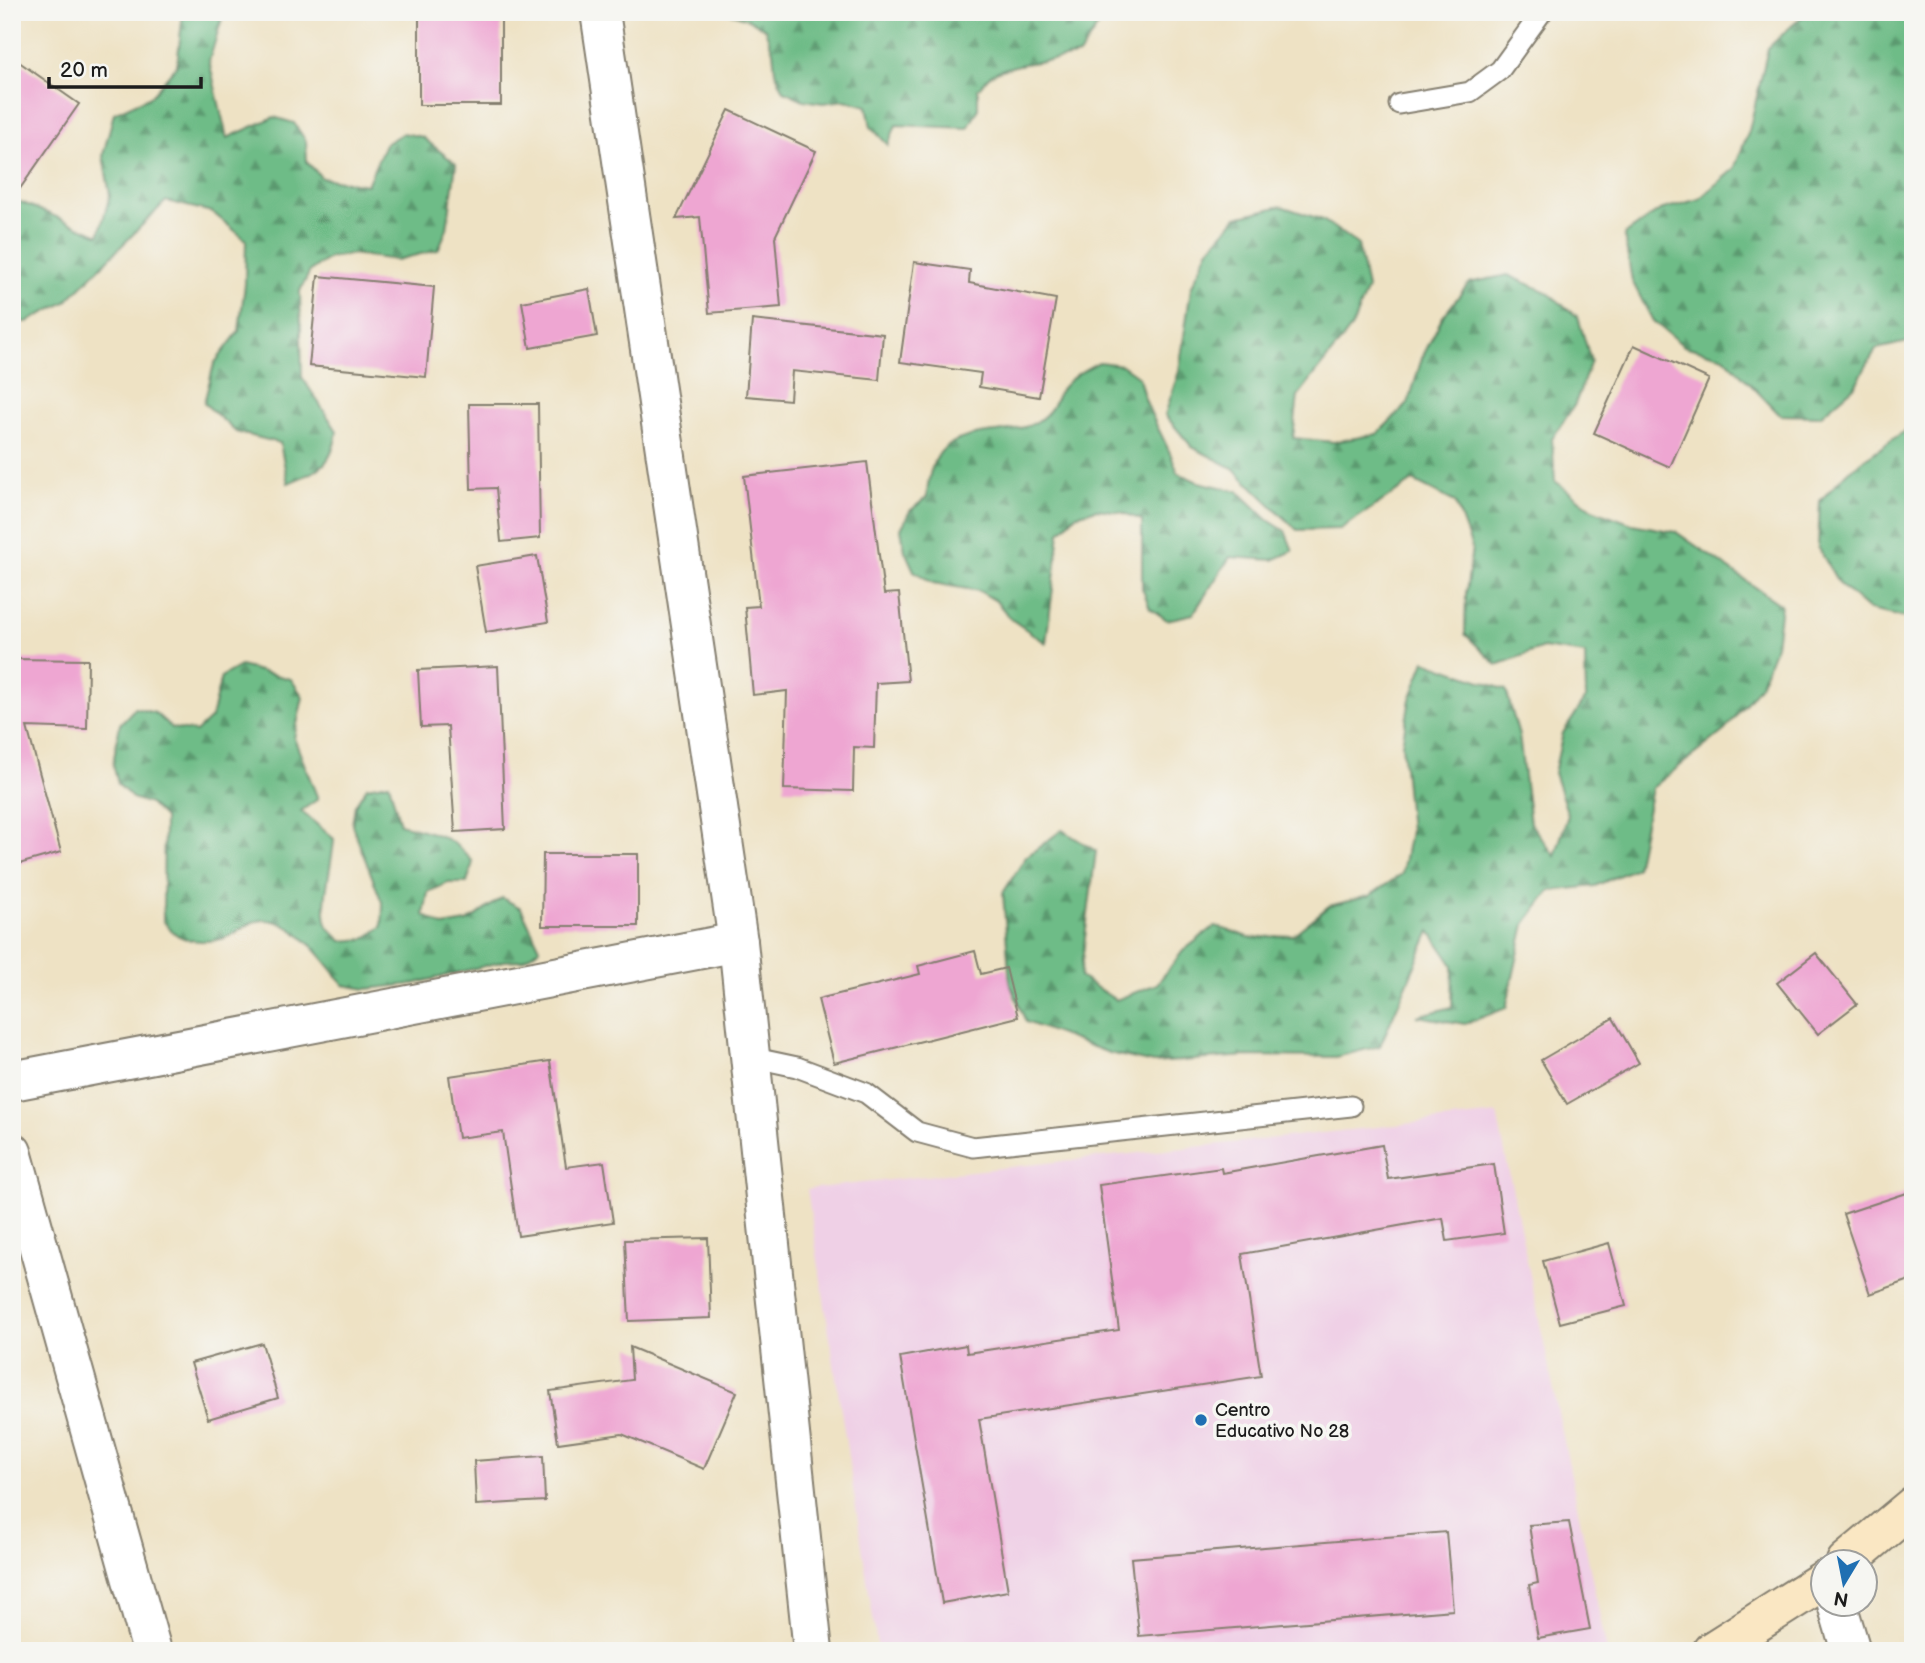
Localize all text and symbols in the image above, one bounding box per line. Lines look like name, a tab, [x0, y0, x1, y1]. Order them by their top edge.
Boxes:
scale bar	[49, 46, 201, 90]
text: 20 m	[60, 58, 108, 83]
place label: Centro Educativo No 28	[1215, 1400, 1349, 1442]
marker: Centro Educativo No 28	[1193, 1412, 1209, 1428]
north arrow	[1810, 1548, 1880, 1618]
text: N	[1832, 1586, 1850, 1611]

